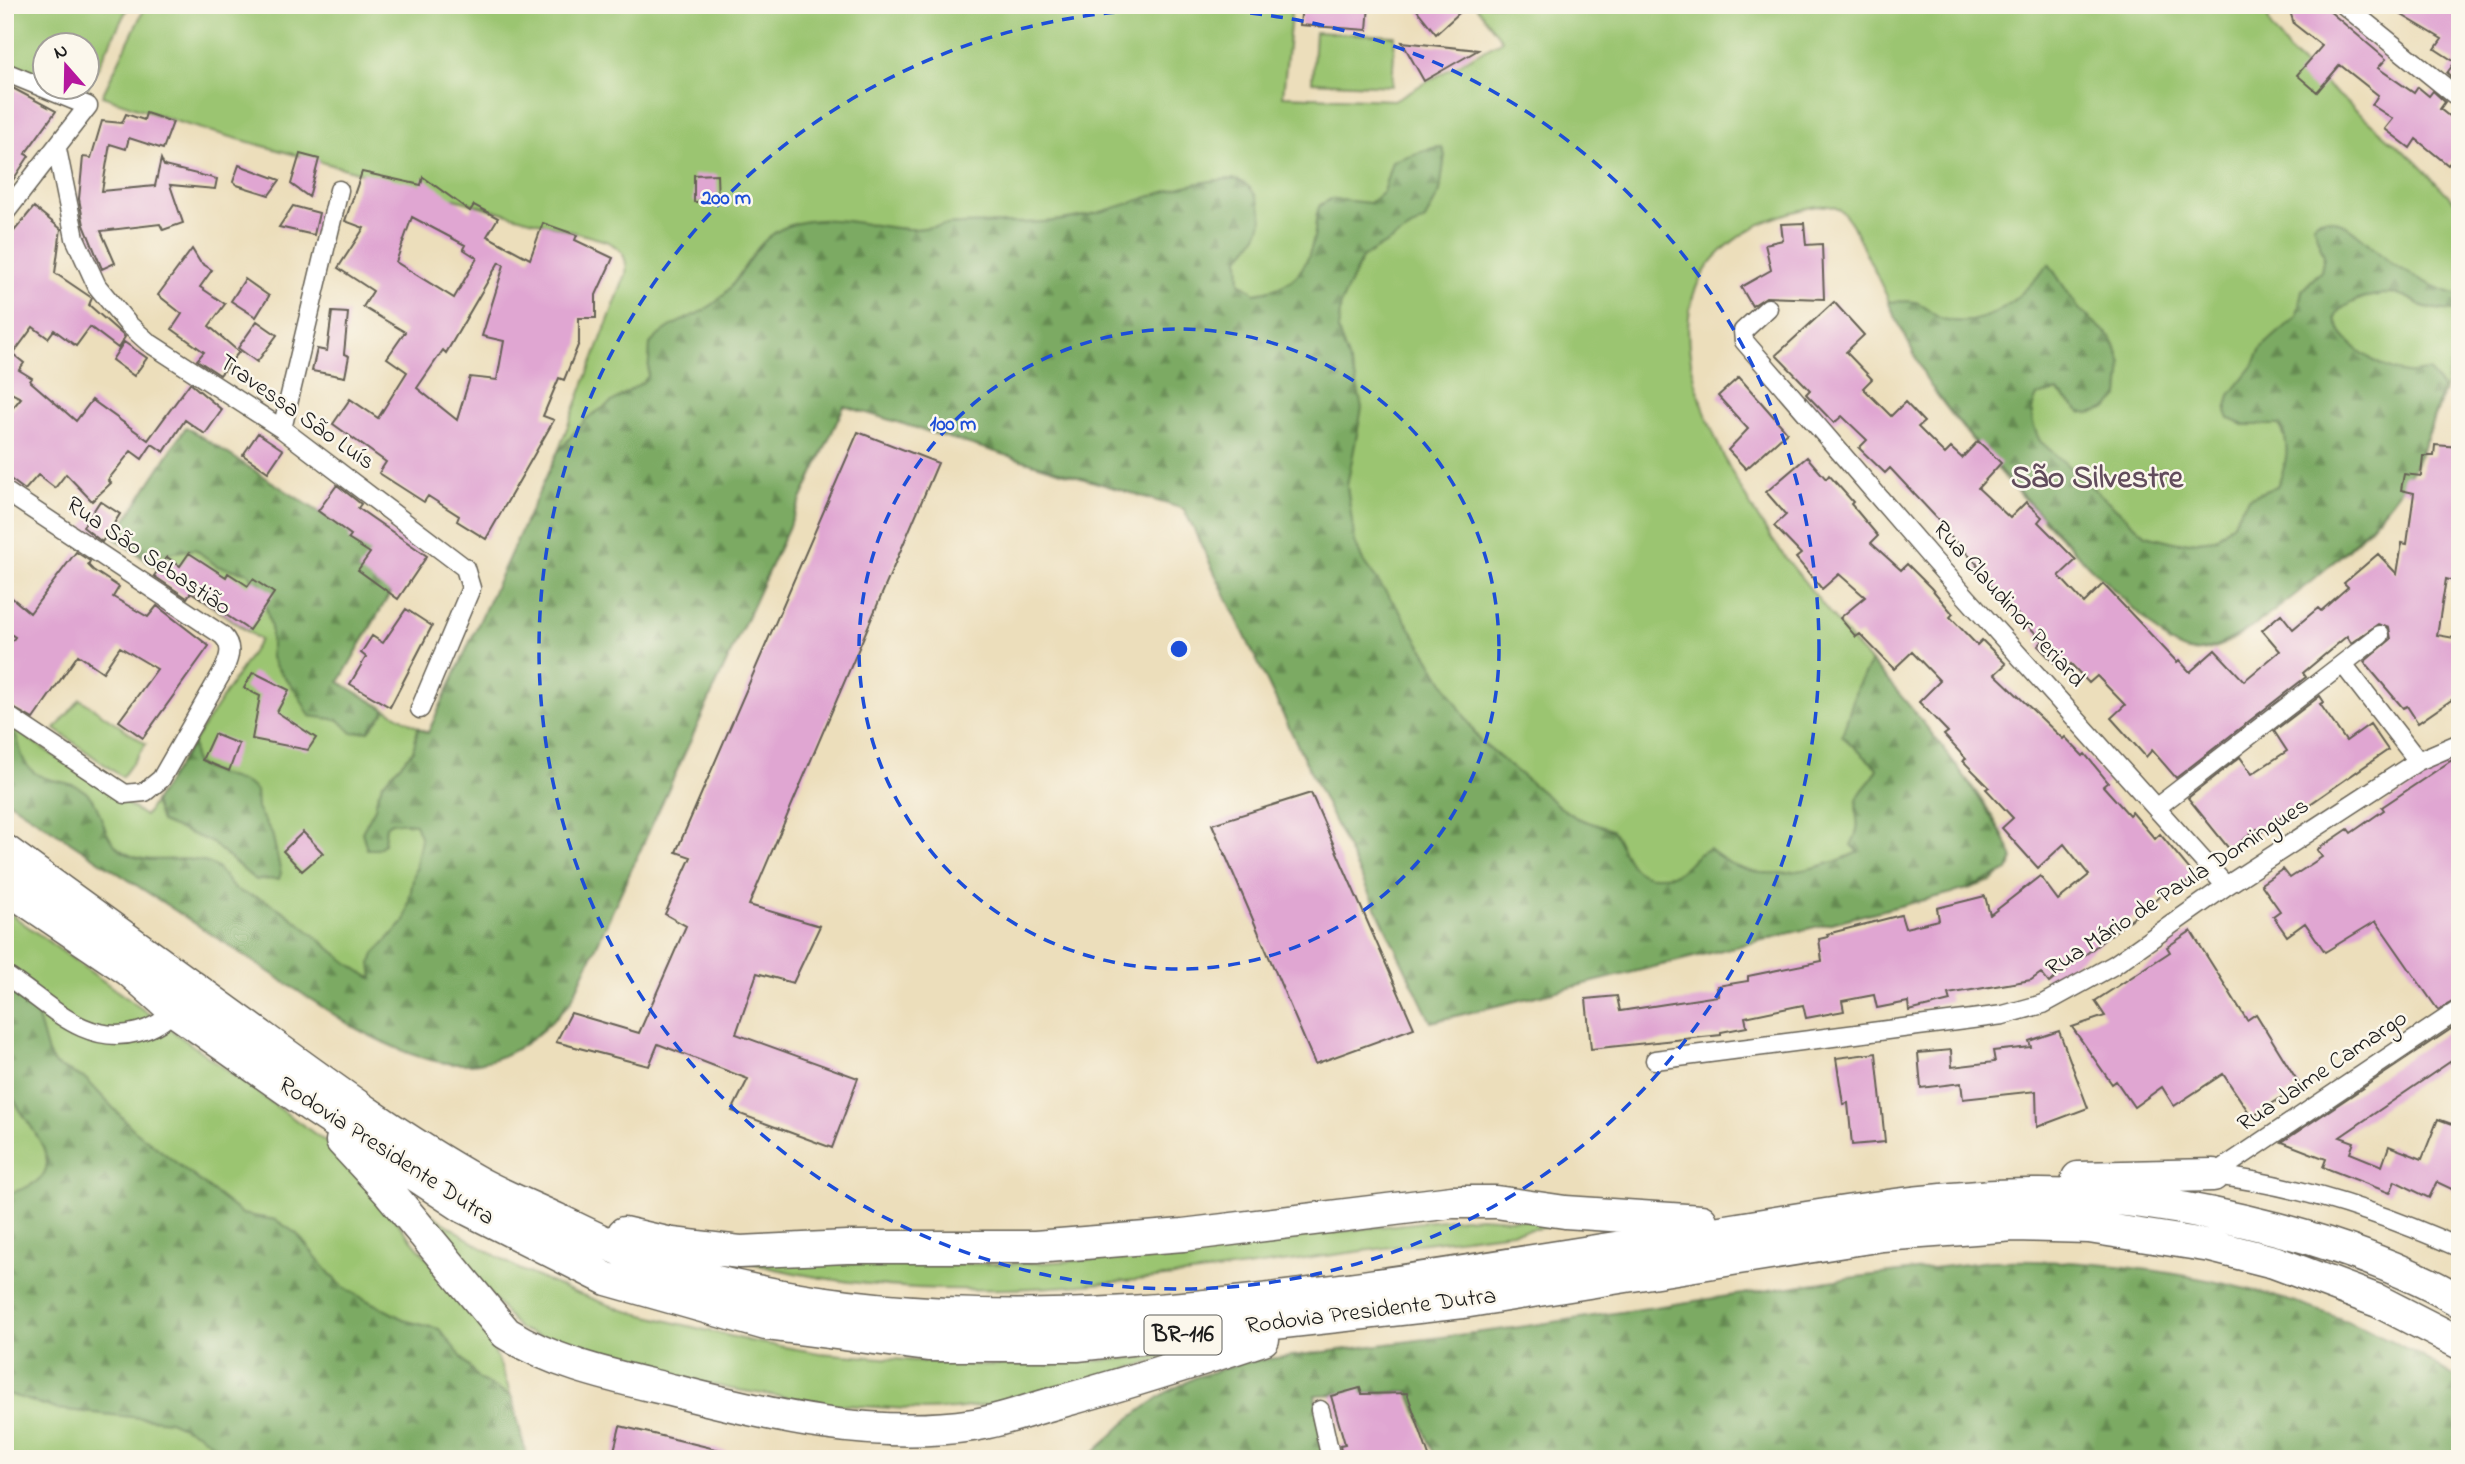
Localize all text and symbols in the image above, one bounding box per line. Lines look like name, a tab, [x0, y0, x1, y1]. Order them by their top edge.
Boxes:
north arrow	[32, 32, 102, 102]
text: N	[50, 37, 72, 67]
text: 200 m	[700, 184, 751, 214]
street label: Travessa São Luís	[211, 346, 381, 480]
text: 100 m	[930, 410, 976, 440]
district label: São Silvestre	[2011, 456, 2185, 503]
street label: Rua São Sebastião	[58, 489, 238, 625]
street label: Rua Claudinor Periard	[1923, 514, 2093, 697]
centre of rings	[1167, 637, 1191, 661]
street label: Rua Mário de Paula Domingues	[2040, 790, 2316, 986]
street label: Rua Jaime Camargo	[2231, 1002, 2415, 1142]
street label: Rodovia Presidente Dutra	[271, 1069, 501, 1235]
street label: Rodovia Presidente Dutra	[1244, 1279, 1498, 1345]
road number: BR-116	[1144, 1316, 1222, 1354]

